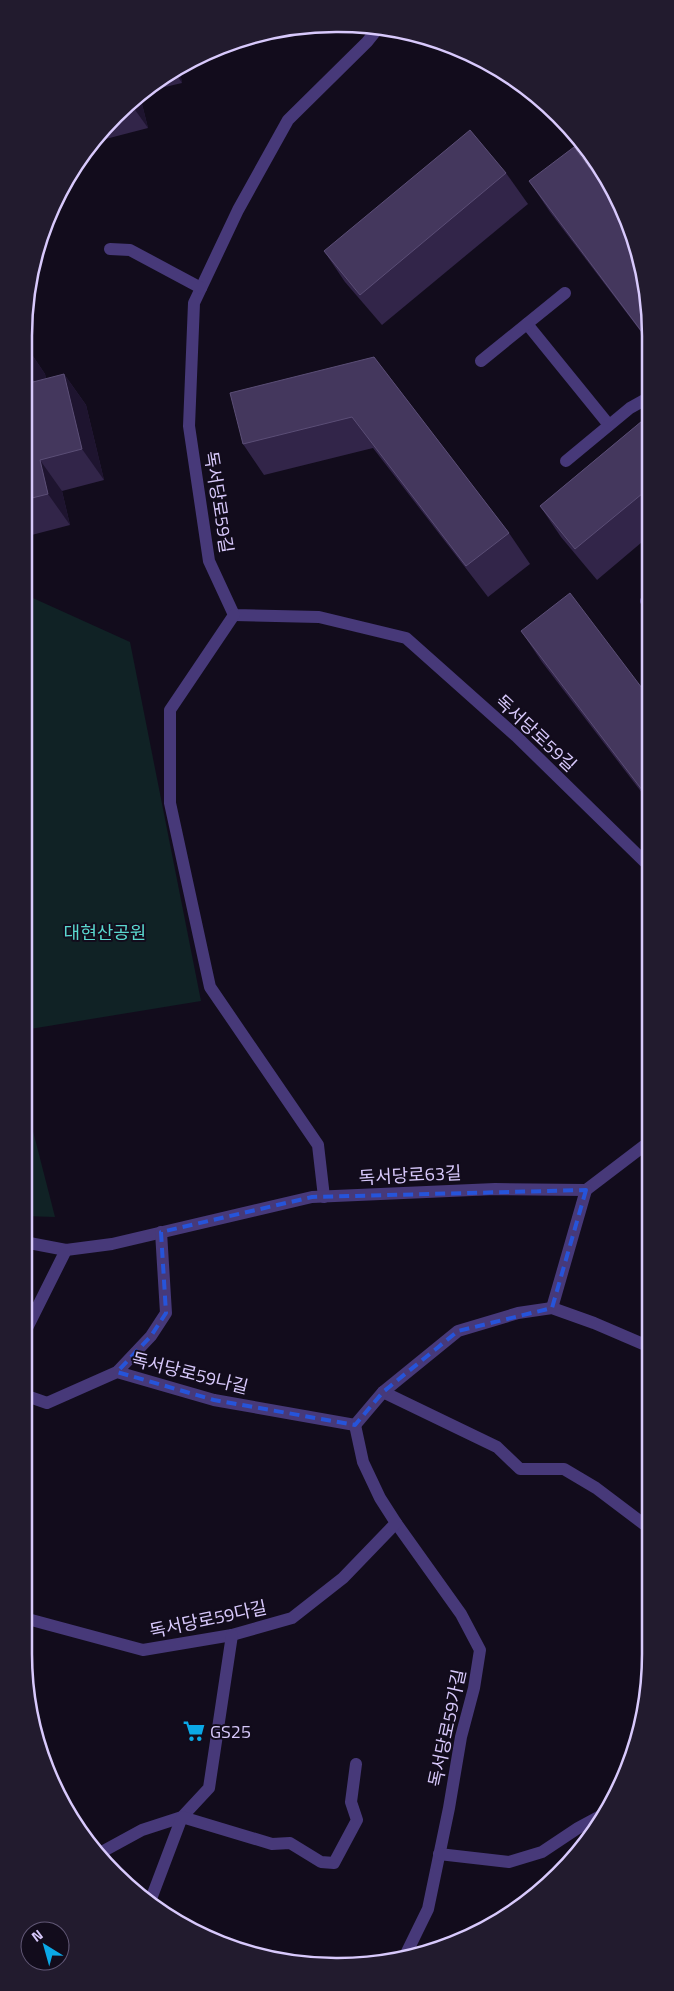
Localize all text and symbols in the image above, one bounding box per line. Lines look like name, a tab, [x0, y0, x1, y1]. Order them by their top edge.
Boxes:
street label: 독서당로59길	[198, 449, 240, 555]
street label: 독서당로59길	[489, 688, 583, 778]
park label: 대현산공원	[64, 919, 146, 946]
street label: 독서당로63길	[358, 1159, 462, 1191]
street label: 독서당로59나길	[129, 1345, 251, 1401]
street label: 독서당로59다길	[147, 1593, 269, 1645]
street label: 독서당로59가길	[421, 1667, 473, 1789]
supermarket icon: GS25	[181, 1718, 207, 1744]
place label: GS25	[210, 1718, 251, 1745]
north arrow	[20, 1921, 70, 1971]
text: N	[27, 1924, 47, 1947]

